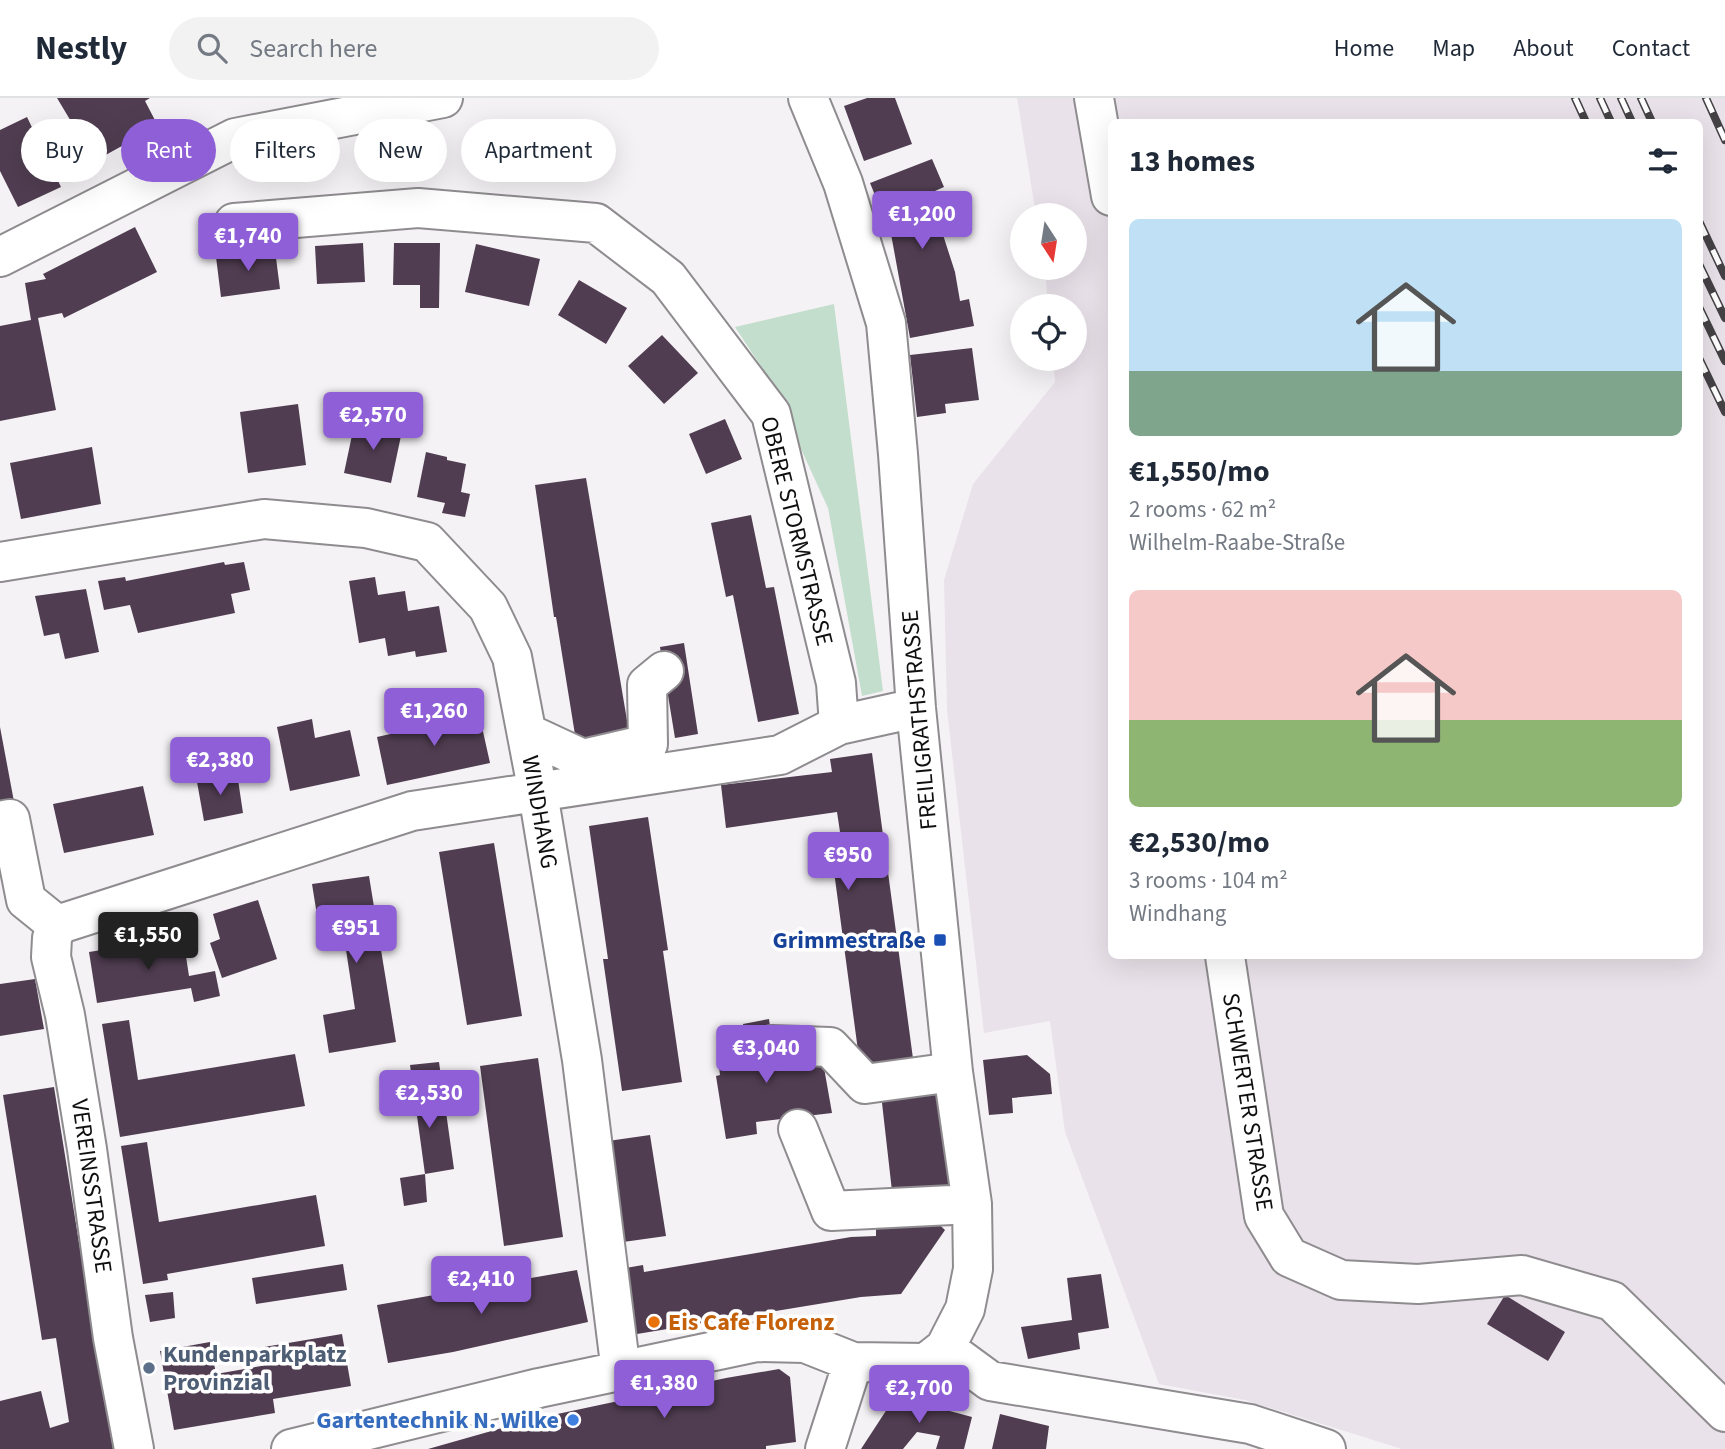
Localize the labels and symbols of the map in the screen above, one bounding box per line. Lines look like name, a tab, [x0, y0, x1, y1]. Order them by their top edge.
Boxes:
pin: €1,200	[865, 192, 979, 251]
north arrow	[1010, 203, 1087, 280]
pin: €1,740	[191, 214, 305, 273]
pin: €2,570	[316, 392, 430, 452]
street label: OBERE STORMSTRASSE	[751, 413, 842, 649]
street label: FREILIGRATHSTRASSE	[892, 608, 947, 831]
pin: €1,260	[377, 688, 491, 748]
pin: €2,380	[163, 738, 277, 797]
street label: WINDHANG	[512, 753, 567, 871]
pin: €950	[807, 832, 889, 892]
pin: €951	[315, 906, 397, 965]
pin: €1,550	[91, 912, 205, 972]
place label: Grimmestraße	[772, 923, 926, 958]
marker: Grimmestraße	[932, 932, 948, 948]
street label: SCHWERTER STRASSE	[1213, 990, 1282, 1214]
pin: €3,040	[709, 1026, 823, 1085]
pin: €2,530	[372, 1070, 486, 1130]
street label: VEREINSSTRASSE	[62, 1097, 121, 1275]
pin: €2,410	[424, 1256, 538, 1316]
place label: Eis Cafe Florenz	[668, 1305, 834, 1340]
marker: Eis Cafe Florenz	[646, 1314, 662, 1330]
place label: Kundenparkplatz Provinzial	[163, 1337, 347, 1400]
marker: Kundenparkplatz Provinzial	[141, 1360, 157, 1376]
pin: €1,380	[607, 1360, 721, 1420]
pin: €2,700	[862, 1366, 976, 1425]
place label: Gartentechnik N. Wilke	[316, 1403, 559, 1438]
marker: Gartentechnik N. Wilke	[565, 1412, 581, 1428]

